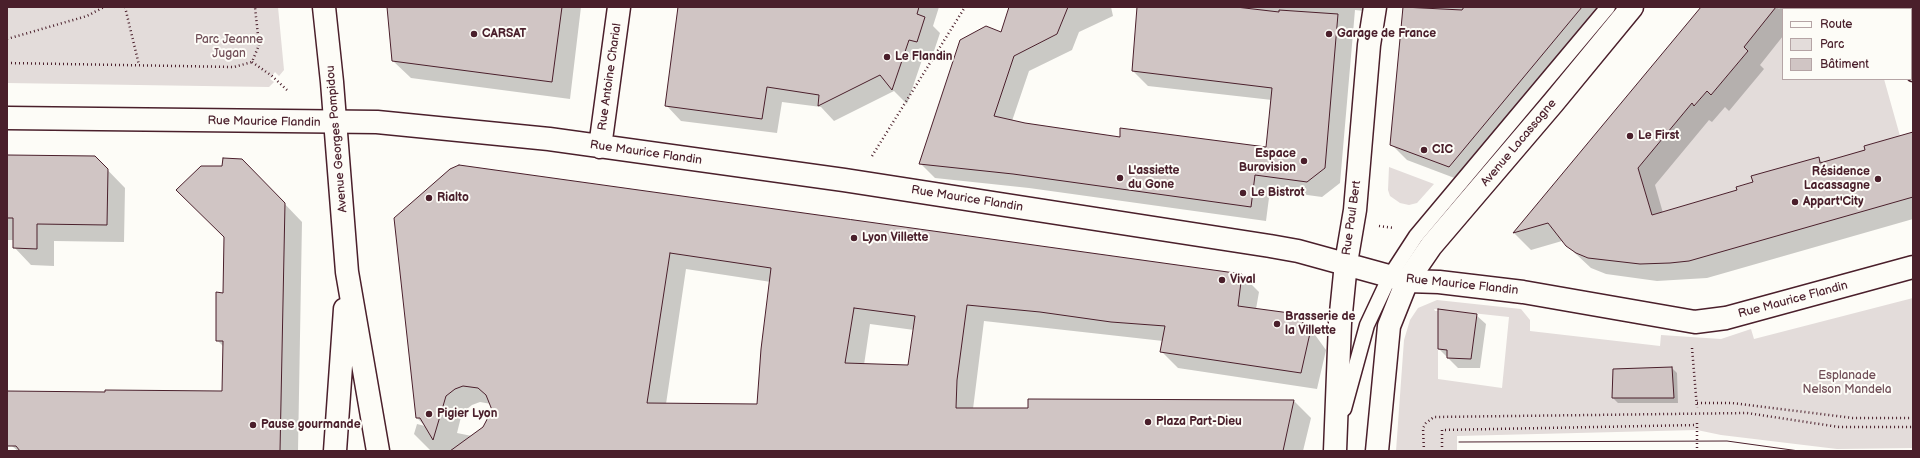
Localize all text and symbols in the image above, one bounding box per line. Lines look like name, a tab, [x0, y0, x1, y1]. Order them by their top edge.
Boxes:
legend	[1782, 8, 1912, 80]
text: Route	[1820, 17, 1852, 32]
street label: Rue Antoine Charial	[595, 22, 625, 132]
place label: CARSAT	[482, 27, 526, 41]
place label: Garage de France	[1337, 27, 1436, 41]
marker: CARSAT	[469, 29, 479, 39]
marker: Garage de France	[1324, 29, 1334, 39]
park label: Parc Jeanne Jugan	[195, 33, 263, 61]
text: Parc	[1820, 37, 1844, 52]
place label: Le Flandin	[895, 50, 952, 64]
marker: Le Flandin	[882, 52, 892, 62]
text: Bâtiment	[1820, 57, 1869, 72]
street label: Avenue Georges Pompidou	[323, 65, 351, 213]
street label: Avenue Lacassagne	[1478, 96, 1560, 190]
street label: Rue Maurice Flandin	[207, 114, 321, 130]
place label: Le First	[1638, 129, 1679, 143]
marker: Le First	[1625, 131, 1635, 141]
street label: Rue Maurice Flandin	[589, 138, 703, 168]
place label: CIC	[1432, 143, 1453, 157]
marker: CIC	[1419, 145, 1429, 155]
place label: Espace Burovision	[1239, 147, 1296, 175]
marker: Espace Burovision	[1299, 156, 1309, 166]
place label: L'assiette du Gone	[1128, 164, 1179, 192]
place label: Résidence Lacassagne	[1804, 165, 1870, 193]
marker: L'assiette du Gone	[1115, 173, 1125, 183]
marker: Résidence Lacassagne	[1873, 174, 1883, 184]
street label: Rue Paul Bert	[1340, 180, 1364, 256]
street label: Rue Maurice Flandin	[910, 183, 1024, 215]
place label: Le Bistrot	[1251, 186, 1305, 200]
marker: Le Bistrot	[1238, 188, 1248, 198]
place label: Rialto	[437, 191, 469, 205]
marker: Rialto	[424, 193, 434, 203]
place label: Appart'City	[1803, 195, 1863, 209]
marker: Appart'City	[1790, 197, 1800, 207]
place label: Lyon Villette	[862, 231, 928, 245]
marker: Lyon Villette	[849, 233, 859, 243]
street label: Rue Maurice Flandin	[1405, 272, 1519, 298]
place label: Vival	[1230, 273, 1256, 287]
marker: Vival	[1217, 275, 1227, 285]
street label: Rue Maurice Flandin	[1737, 278, 1849, 322]
place label: Brasserie de la Villette	[1285, 310, 1355, 338]
marker: Brasserie de la Villette	[1272, 319, 1282, 329]
park label: Esplanade Nelson Mandela	[1803, 369, 1891, 397]
place label: Pigier Lyon	[437, 407, 497, 421]
marker: Pigier Lyon	[424, 409, 434, 419]
place label: Plaza Part-Dieu	[1156, 415, 1242, 429]
marker: Plaza Part-Dieu	[1143, 417, 1153, 427]
place label: Pause gourmande	[261, 418, 361, 432]
marker: Pause gourmande	[248, 420, 258, 430]

